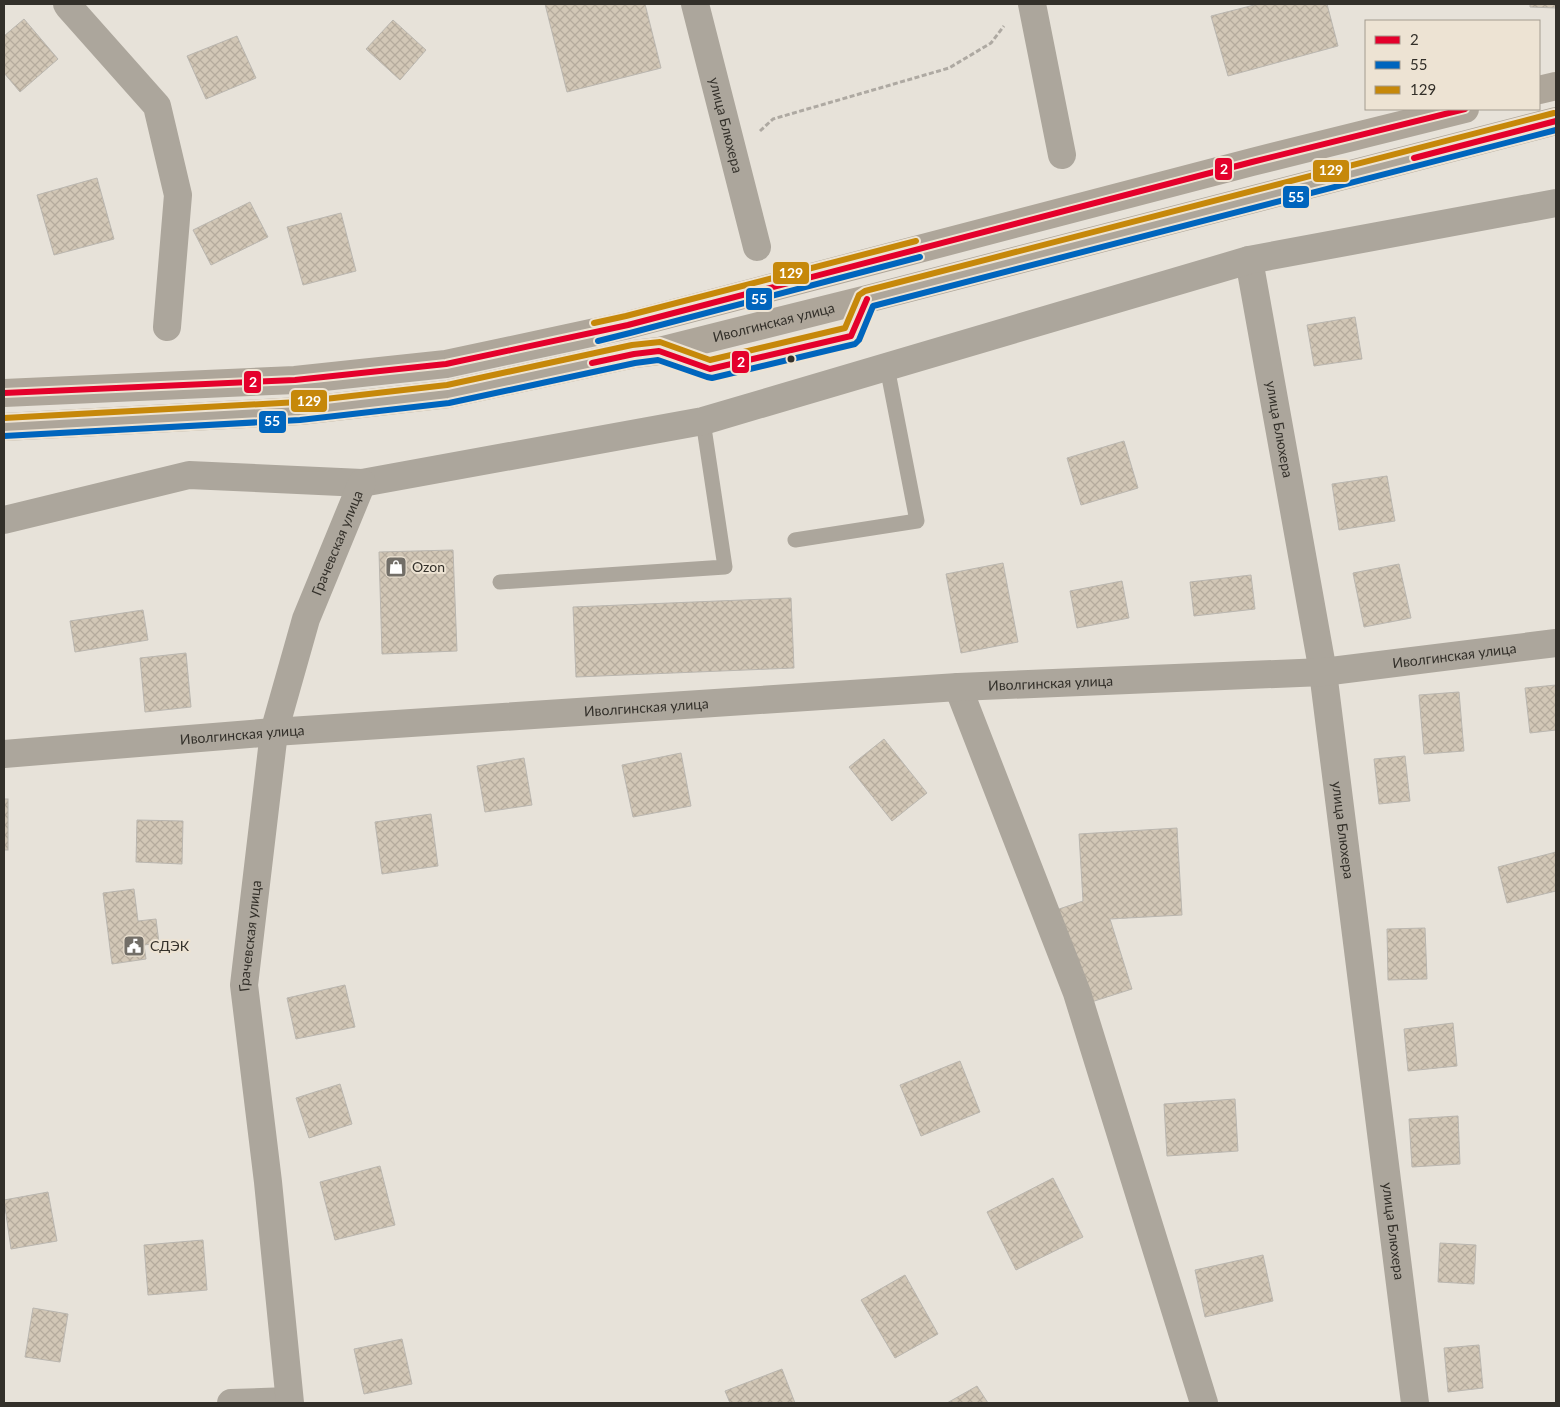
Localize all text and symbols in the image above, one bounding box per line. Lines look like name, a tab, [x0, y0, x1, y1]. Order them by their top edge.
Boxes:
legend	[1365, 20, 1540, 110]
text: 2	[1410, 30, 1419, 48]
text: 55	[1410, 55, 1427, 73]
street label: улица Блюхера	[706, 75, 747, 175]
text: 129	[1410, 80, 1436, 98]
line badge: 2	[1214, 157, 1233, 181]
line badge: 129	[1312, 159, 1350, 183]
text: 2	[1220, 160, 1228, 177]
text: 129	[1319, 161, 1343, 178]
line badge: 55	[1282, 185, 1310, 209]
text: 55	[1288, 188, 1304, 205]
line badge: 129	[772, 261, 810, 285]
text: 129	[779, 264, 803, 281]
line badge: 55	[745, 287, 773, 311]
text: 55	[751, 290, 767, 307]
street label: Иволгинская улица	[711, 298, 836, 345]
line badge: 2	[731, 350, 750, 374]
text: 2	[737, 353, 745, 370]
unlabelled marker	[786, 354, 796, 364]
line badge: 2	[243, 370, 262, 394]
text: 2	[249, 373, 257, 390]
street label: улица Блюхера	[1263, 379, 1297, 479]
line badge: 129	[290, 389, 328, 413]
text: 129	[297, 392, 321, 409]
line badge: 55	[258, 410, 287, 434]
text: 55	[264, 412, 280, 429]
street label: Грачевская улица	[308, 488, 366, 598]
shop icon: Ozon	[384, 555, 408, 579]
place label: Ozon	[412, 558, 445, 575]
street label: Иволгинская улица	[1391, 639, 1517, 671]
street label: Иволгинская улица	[988, 672, 1113, 694]
street label: Иволгинская улица	[583, 694, 709, 720]
street label: Иволгинская улица	[179, 721, 305, 748]
street label: улица Блюхера	[1329, 780, 1358, 880]
street label: Грачевская улица	[235, 879, 264, 993]
public building icon: СДЭК	[122, 934, 146, 958]
place label: СДЭК	[150, 937, 190, 954]
street label: улица Блюхера	[1379, 1181, 1408, 1281]

